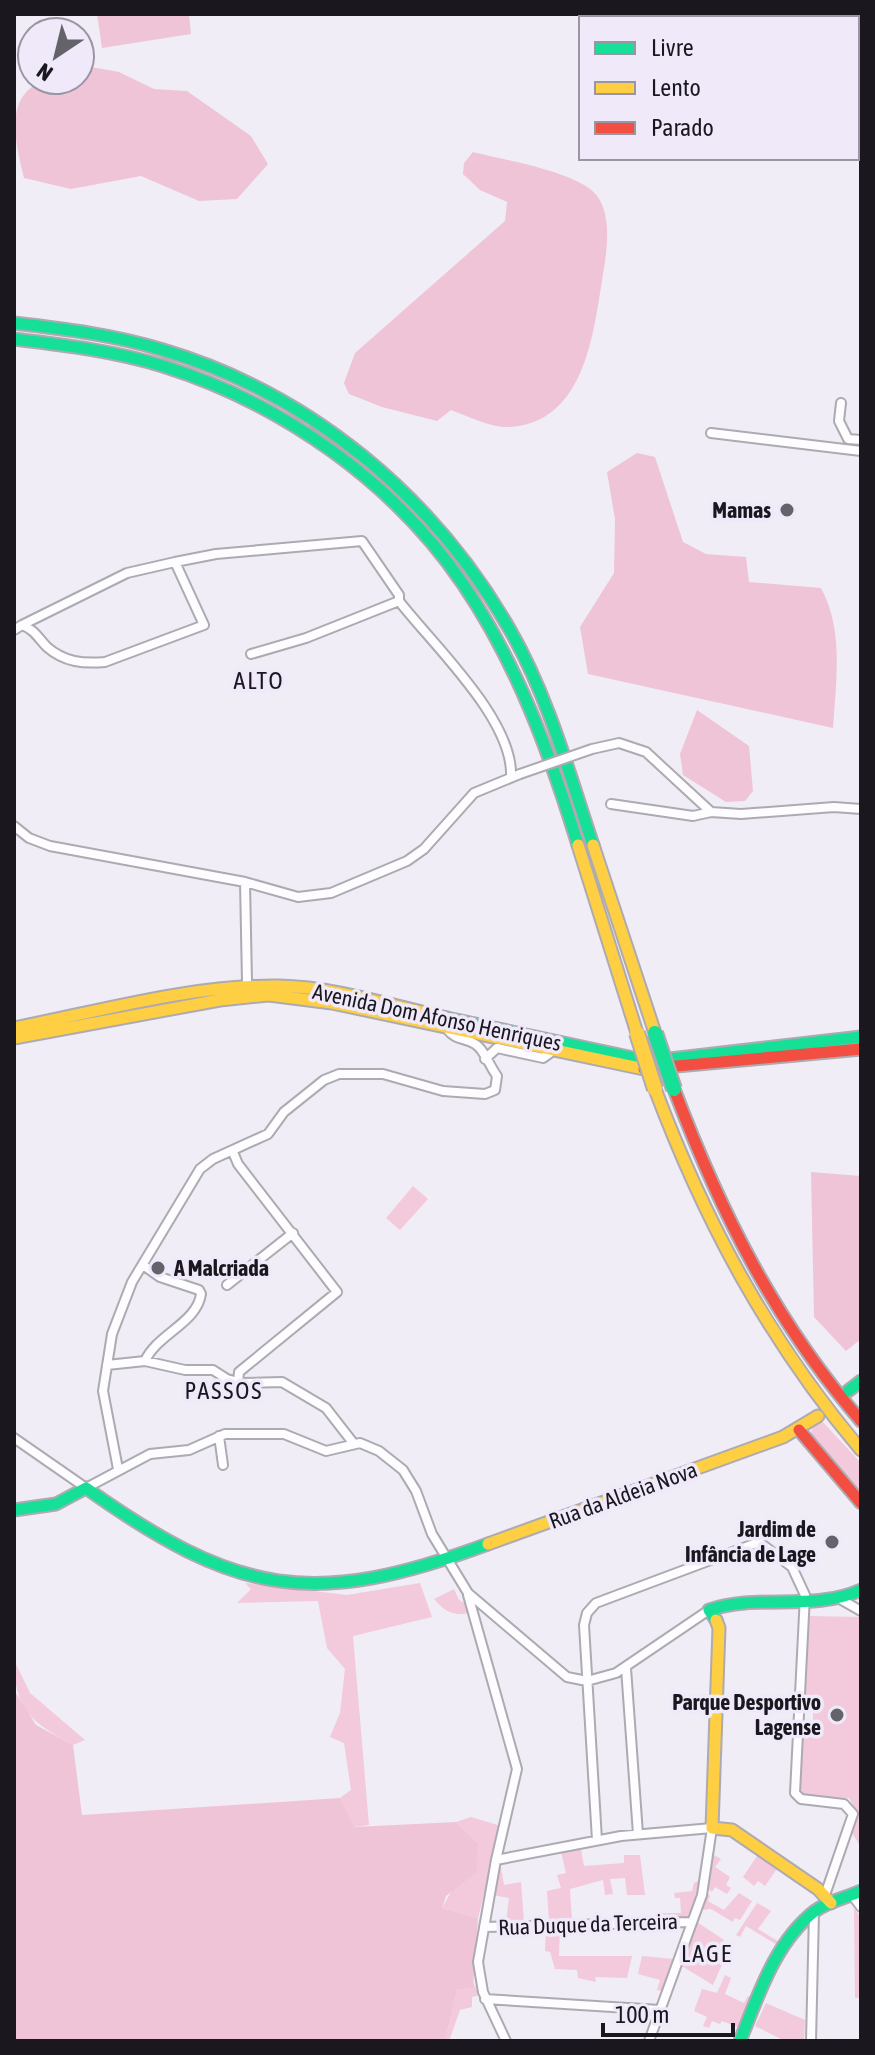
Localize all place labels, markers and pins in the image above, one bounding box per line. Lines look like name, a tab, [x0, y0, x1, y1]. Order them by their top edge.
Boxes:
place label: Mamas	[712, 497, 771, 523]
marker: Mamas	[778, 501, 796, 519]
place label: A Malcriada	[173, 1255, 269, 1281]
marker: A Malcriada	[149, 1259, 167, 1277]
place label: Jardim de Infância de Lage	[685, 1516, 816, 1567]
marker: Jardim de Infância de Lage	[823, 1533, 841, 1551]
place label: Parque Desportivo Lagense	[672, 1689, 821, 1740]
marker: Parque Desportivo Lagense	[828, 1706, 846, 1724]

